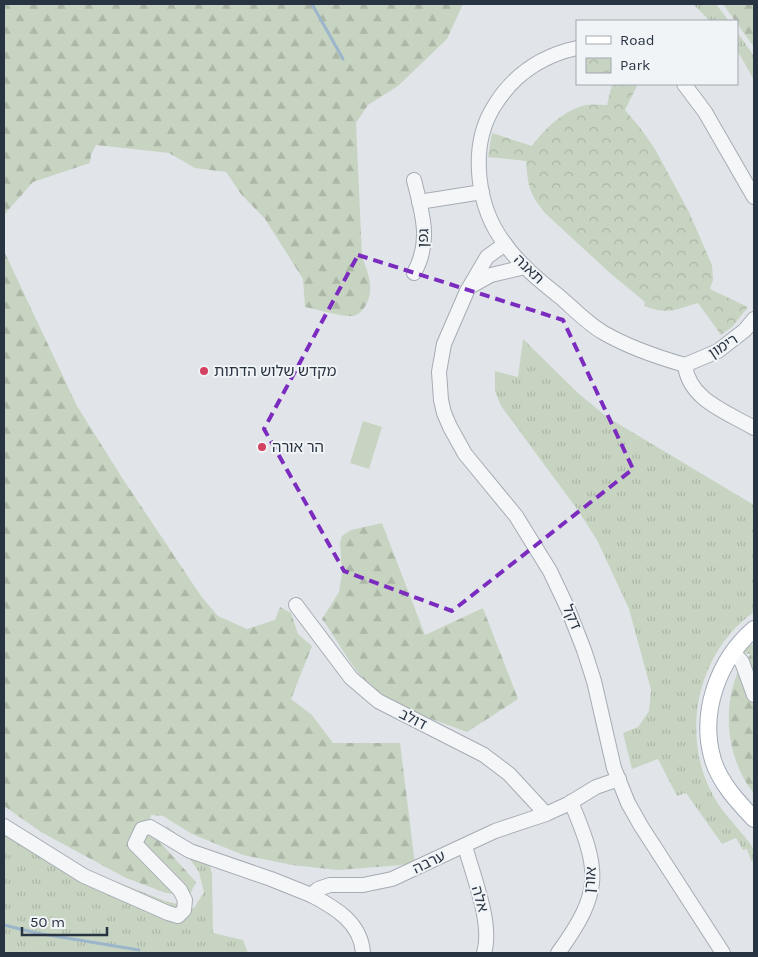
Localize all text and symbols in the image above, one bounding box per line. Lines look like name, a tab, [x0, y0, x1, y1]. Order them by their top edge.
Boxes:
legend	[576, 20, 738, 85]
text: Road	[620, 31, 655, 49]
text: Park	[620, 56, 650, 74]
street label: גפן	[414, 228, 432, 248]
street label: תאנה	[510, 250, 548, 288]
street label: רימון	[705, 330, 741, 362]
place label: מקדש שלוש הדתות	[214, 362, 336, 380]
marker: מקדש שלוש הדתות	[198, 365, 210, 377]
place label: הר אורה	[272, 438, 324, 456]
marker: הר אורה	[256, 441, 268, 453]
street label: דקל	[559, 602, 585, 632]
street label: דולב	[396, 705, 430, 733]
street label: ערבה	[410, 846, 448, 878]
street label: אורן	[580, 866, 600, 894]
street label: אלה	[468, 884, 492, 914]
scale bar	[22, 904, 108, 936]
text: 50 m	[30, 913, 65, 931]

